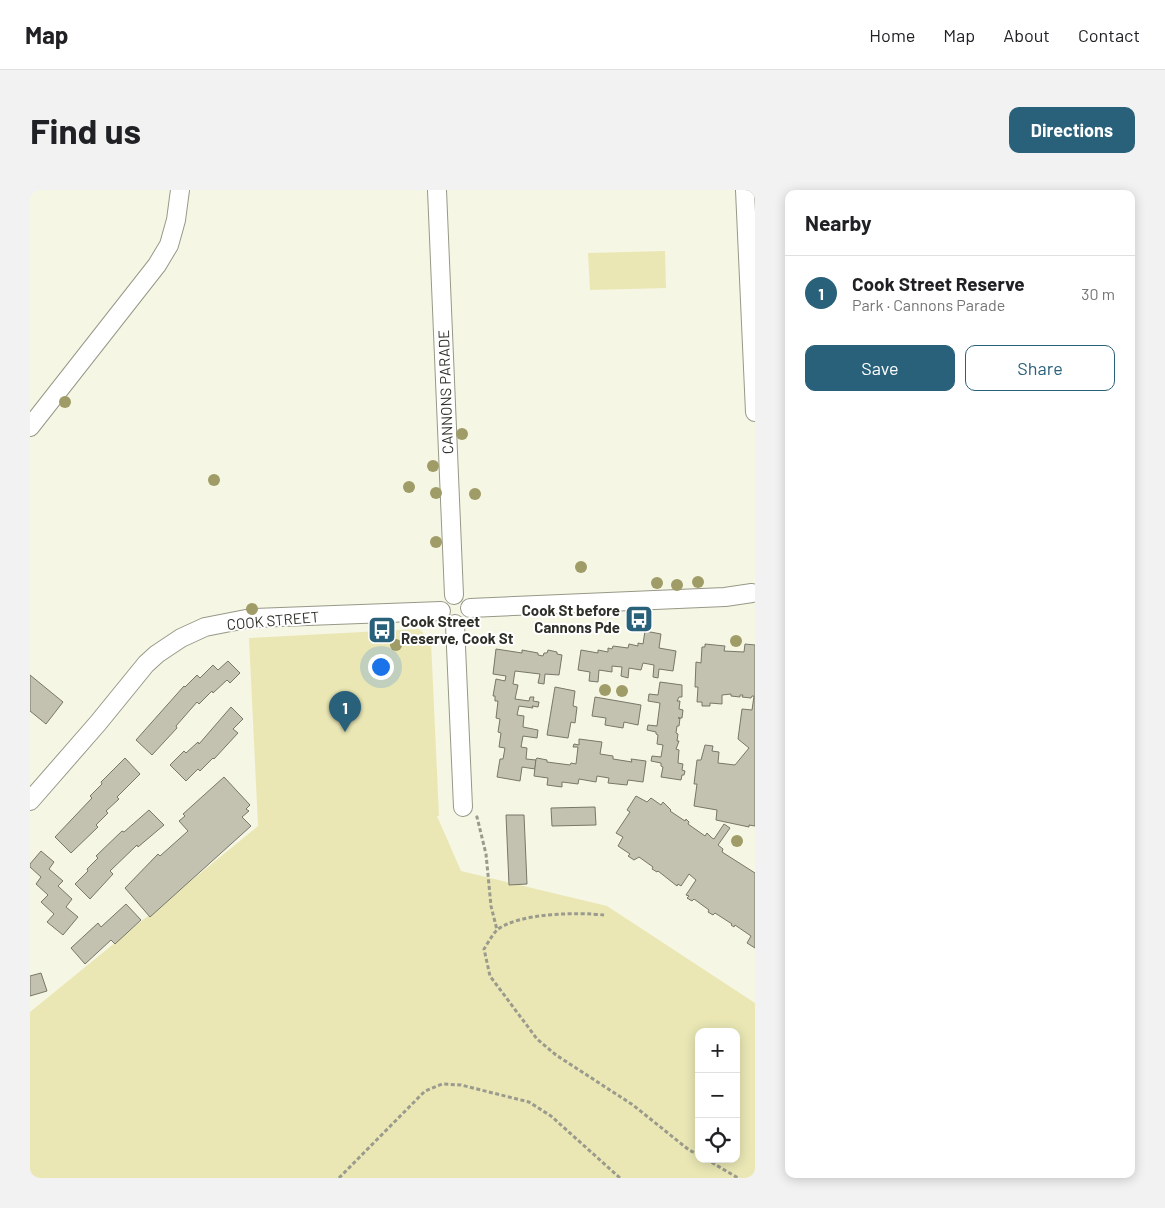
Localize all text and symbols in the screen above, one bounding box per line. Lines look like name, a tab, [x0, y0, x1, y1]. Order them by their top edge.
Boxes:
text: Map	[25, 20, 68, 49]
text: Home	[869, 24, 915, 46]
text: Map	[943, 24, 975, 46]
text: About	[1003, 24, 1050, 46]
text: Contact	[1078, 24, 1140, 46]
button: Directions	[1009, 107, 1135, 153]
text: Find us	[30, 109, 141, 151]
text: Nearby	[805, 210, 871, 235]
text: Cook Street Reserve	[852, 272, 1025, 295]
text: 1	[818, 284, 824, 303]
text: 30 m	[1081, 284, 1115, 303]
text: Park · Cannons Parade	[852, 295, 1005, 314]
street label: CANNONS PARADE	[434, 330, 456, 454]
button: Save	[805, 345, 955, 391]
button: Share	[965, 345, 1115, 391]
place label: Cook St before Cannons Pde	[522, 601, 620, 636]
bus stop icon: Cook St before Cannons Pde	[624, 604, 654, 634]
street label: COOK STREET	[226, 607, 320, 633]
place label: Cook Street Reserve, Cook St	[401, 612, 514, 647]
bus stop icon: Cook Street Reserve, Cook St	[367, 615, 397, 645]
your location	[368, 654, 394, 680]
pin: 1	[329, 691, 361, 732]
map controls	[695, 1028, 740, 1163]
button: +	[695, 1028, 740, 1073]
button: −	[695, 1073, 740, 1118]
button: locate	[695, 1118, 740, 1163]

